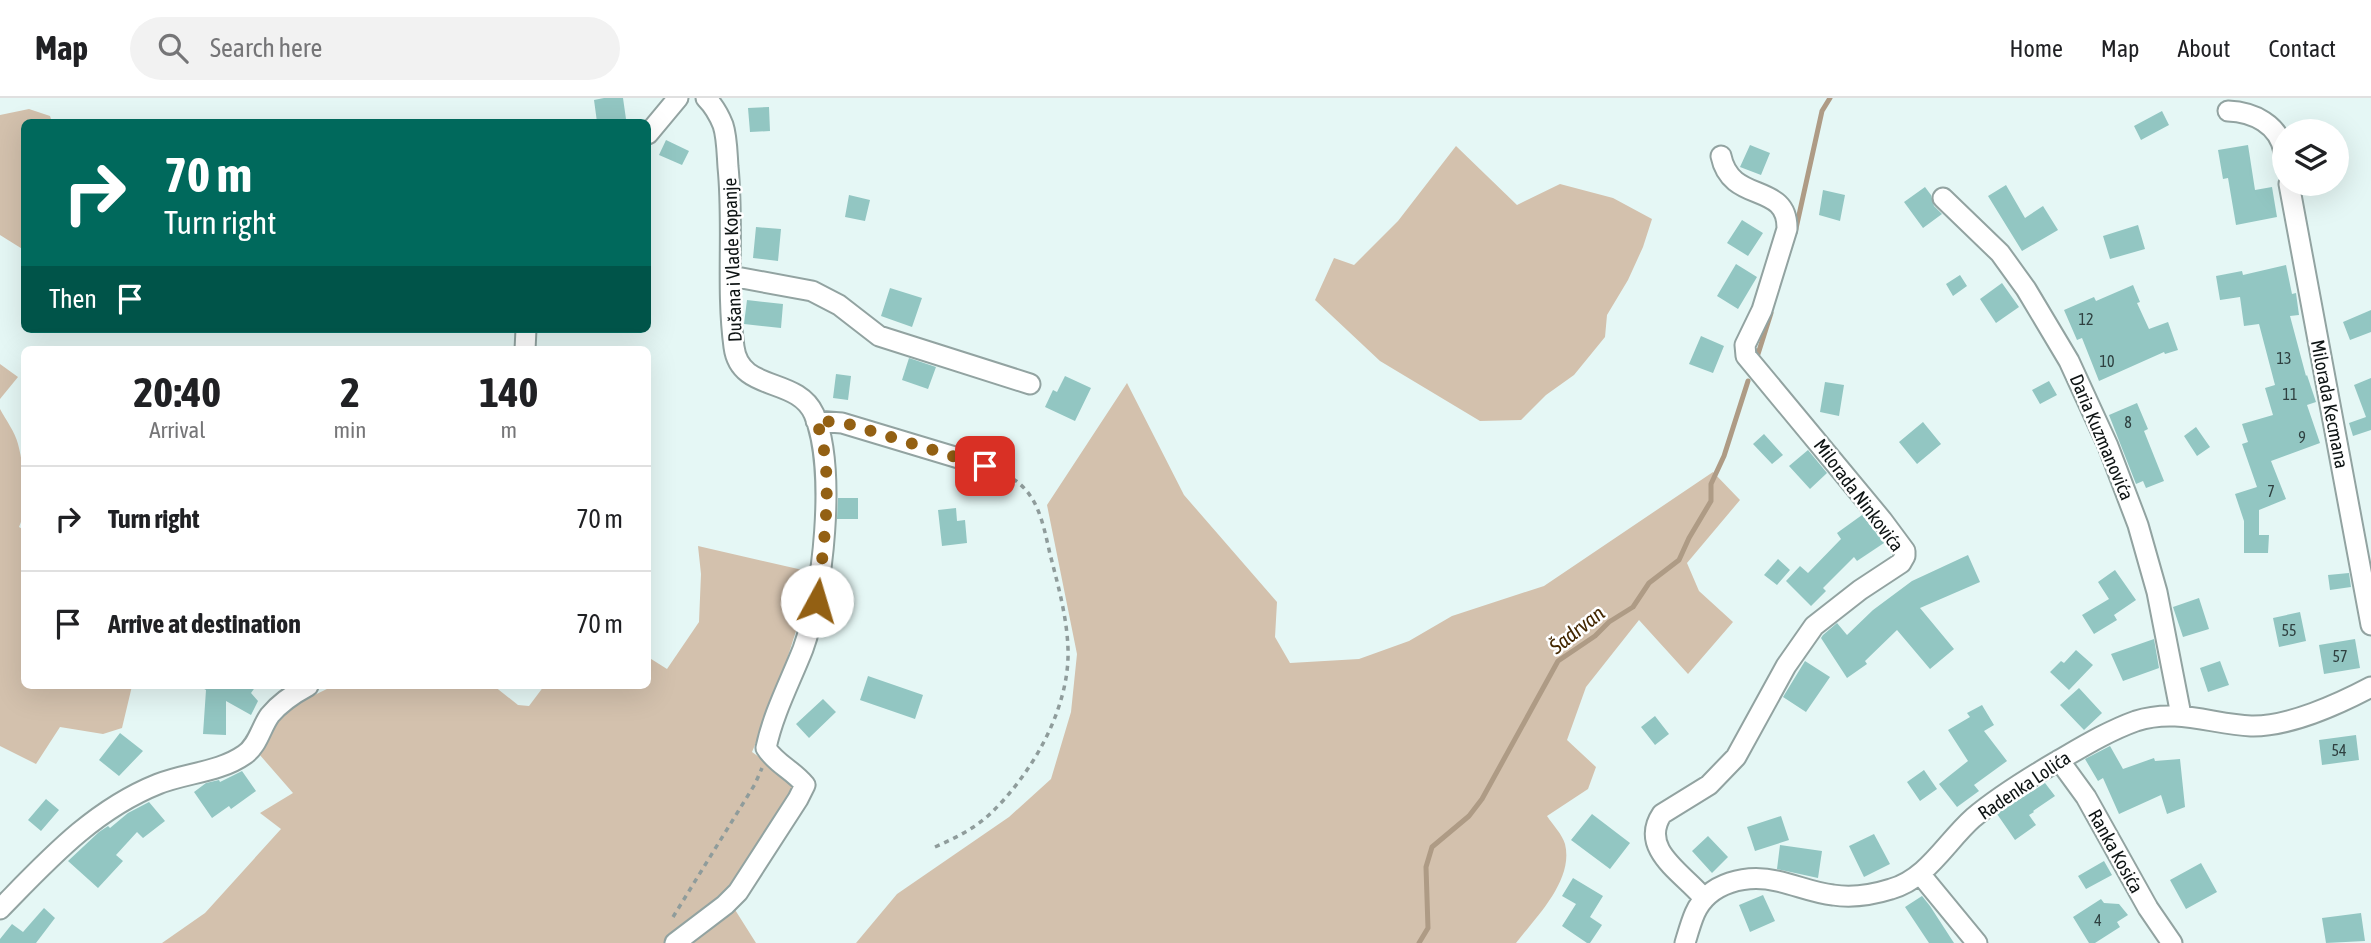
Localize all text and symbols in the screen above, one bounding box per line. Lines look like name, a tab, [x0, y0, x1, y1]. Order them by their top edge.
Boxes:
search box	[130, 17, 620, 80]
text: Map	[35, 29, 88, 67]
icon: search	[154, 29, 192, 67]
text: Search here	[210, 33, 322, 63]
text: Home	[2009, 35, 2063, 62]
text: Map	[2101, 35, 2139, 62]
text: About	[2177, 35, 2230, 62]
text: Contact	[2268, 35, 2336, 62]
map controls	[2272, 119, 2349, 196]
button: layers	[2272, 119, 2349, 196]
text: 70 m	[164, 146, 252, 202]
icon: right	[49, 147, 140, 238]
street label: Dušana i Vlade Kopanje	[718, 178, 746, 342]
text: Turn right	[164, 204, 277, 241]
icon: arrive	[111, 280, 149, 318]
text: Then	[49, 284, 97, 314]
house number: 12	[2078, 310, 2094, 328]
street label: Milorada Kecmana	[2307, 338, 2353, 470]
house number: 13	[2276, 349, 2292, 367]
house number: 10	[2099, 352, 2115, 370]
text: 20:40	[134, 368, 221, 416]
text: 2	[340, 368, 360, 416]
text: 140	[479, 368, 538, 416]
street label: Daria Kuzmanovića	[2066, 371, 2138, 503]
house number: 11	[2282, 385, 2298, 403]
house number: 8	[2124, 413, 2132, 431]
text: Arrival	[149, 417, 205, 443]
text: min	[334, 417, 367, 443]
text: m	[500, 417, 517, 443]
house number: 9	[2298, 428, 2306, 446]
street label: Milorada Ninkovića	[1810, 434, 1908, 556]
pin	[955, 436, 1015, 496]
icon: arrive	[966, 447, 1004, 485]
house number: 7	[2267, 482, 2275, 500]
icon: right	[49, 500, 87, 538]
text: Turn right	[108, 504, 199, 534]
text: 70 m	[576, 504, 623, 534]
position arrow	[780, 564, 854, 638]
water label: Šadrvan	[1543, 600, 1609, 659]
icon: arrive	[49, 605, 87, 643]
text: Arrive at destination	[108, 609, 301, 639]
text: 70 m	[576, 609, 623, 639]
house number: 55	[2281, 621, 2297, 639]
house number: 57	[2332, 647, 2348, 665]
house number: 54	[2331, 741, 2347, 759]
street label: Radenka Lolića	[1974, 746, 2074, 824]
street label: Ranka Kosića	[2084, 805, 2148, 897]
house number: 4	[2094, 911, 2102, 929]

